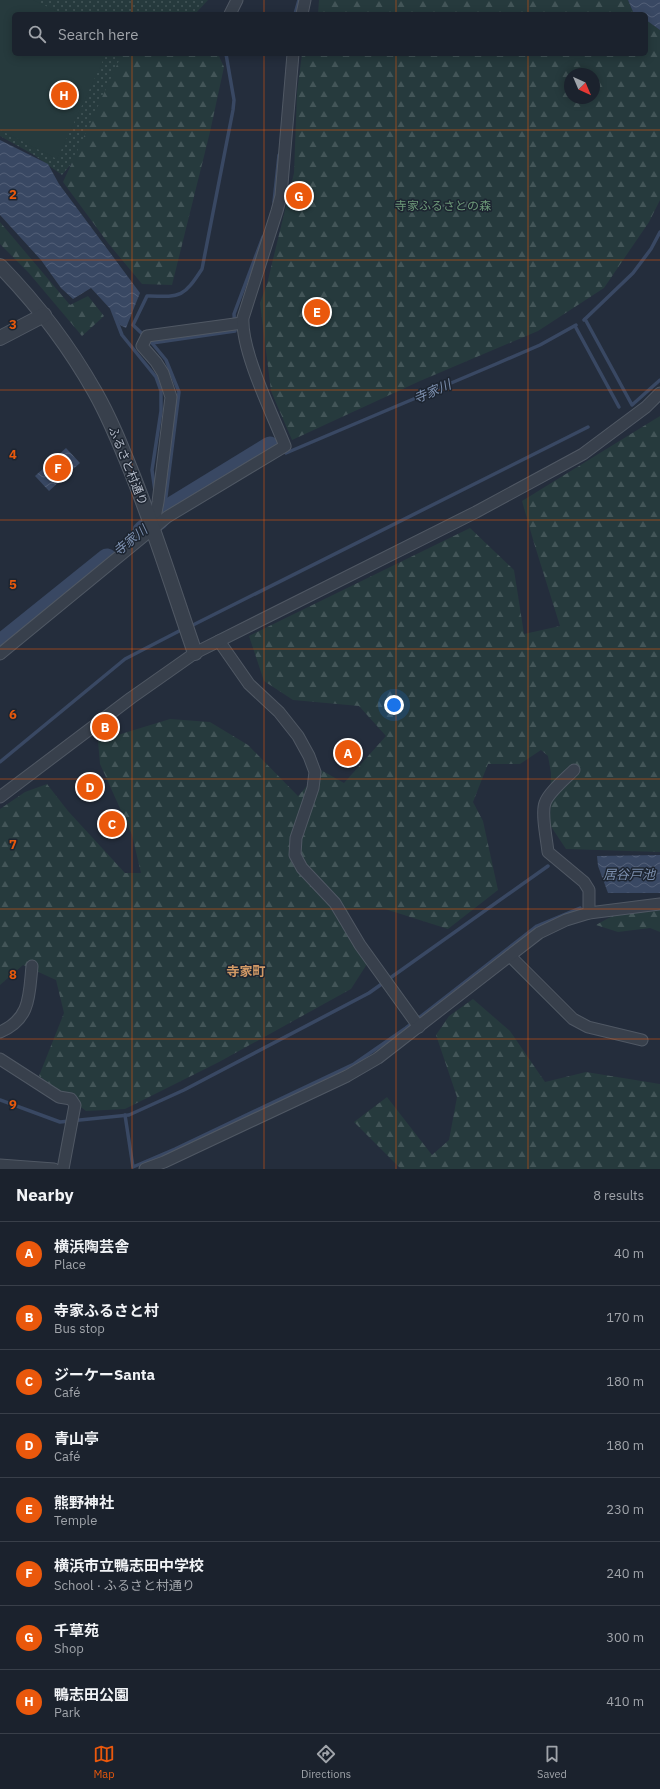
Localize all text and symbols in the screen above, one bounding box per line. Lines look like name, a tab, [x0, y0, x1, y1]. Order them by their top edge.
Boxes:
search box	[12, 12, 648, 56]
icon: search	[26, 23, 48, 45]
text: Search here	[58, 25, 138, 44]
north arrow	[564, 68, 600, 104]
pin: H	[51, 80, 77, 110]
pin: G	[286, 181, 312, 211]
text: 2	[9, 186, 17, 203]
park label: 寺家ふるさとの森	[395, 198, 491, 213]
pin: E	[304, 297, 330, 327]
text: 3	[9, 316, 17, 333]
water label: 寺家川	[411, 375, 455, 407]
street label: ふるさと村通り	[106, 424, 151, 508]
text: 4	[9, 446, 17, 463]
pin: F	[45, 453, 71, 483]
water label: 寺家川	[110, 520, 152, 559]
text: 5	[9, 576, 17, 593]
your location	[384, 695, 404, 715]
text: 6	[9, 706, 17, 723]
pin: B	[92, 712, 118, 742]
pin: A	[335, 738, 361, 768]
pin: D	[77, 772, 103, 802]
pin: C	[99, 809, 125, 839]
text: 7	[9, 836, 17, 853]
water label: 居谷戸池	[603, 866, 657, 883]
district label: 寺家町	[226, 963, 266, 980]
text: 8	[9, 966, 17, 983]
text: 9	[9, 1096, 17, 1113]
text: Nearby	[16, 1184, 74, 1206]
text: 8 results	[593, 1187, 644, 1204]
text: 横浜陶芸舎	[54, 1237, 129, 1256]
text: A	[25, 1245, 33, 1262]
text: 40 m	[614, 1245, 644, 1262]
text: Place	[54, 1256, 86, 1273]
text: 寺家ふるさと村	[54, 1301, 159, 1320]
text: B	[25, 1309, 33, 1326]
text: 170 m	[606, 1309, 644, 1326]
text: Bus stop	[54, 1320, 105, 1337]
text: ジーケーSanta	[54, 1365, 155, 1384]
text: C	[25, 1373, 33, 1390]
text: 180 m	[606, 1373, 644, 1390]
text: Café	[54, 1384, 80, 1401]
text: 青山亭	[54, 1429, 99, 1448]
text: D	[24, 1437, 34, 1454]
text: 180 m	[606, 1437, 644, 1454]
text: Café	[54, 1448, 80, 1465]
text: 熊野神社	[54, 1493, 114, 1512]
text: E	[25, 1501, 33, 1518]
text: 230 m	[606, 1501, 644, 1518]
text: Temple	[54, 1512, 97, 1529]
text: 横浜市立鴨志田中学校	[54, 1556, 204, 1575]
text: F	[25, 1565, 33, 1582]
text: 240 m	[606, 1565, 644, 1582]
text: School · ふるさと村通り	[54, 1577, 195, 1594]
text: 千草苑	[54, 1621, 99, 1640]
text: G	[24, 1629, 34, 1646]
text: 300 m	[606, 1629, 644, 1646]
text: Shop	[54, 1640, 84, 1657]
text: 鴨志田公園	[54, 1685, 129, 1704]
text: H	[24, 1693, 34, 1710]
text: 410 m	[606, 1693, 644, 1710]
text: Park	[54, 1704, 80, 1721]
tab: Map	[93, 1743, 115, 1781]
tab: Directions	[301, 1743, 351, 1781]
tab: Saved	[537, 1743, 567, 1781]

